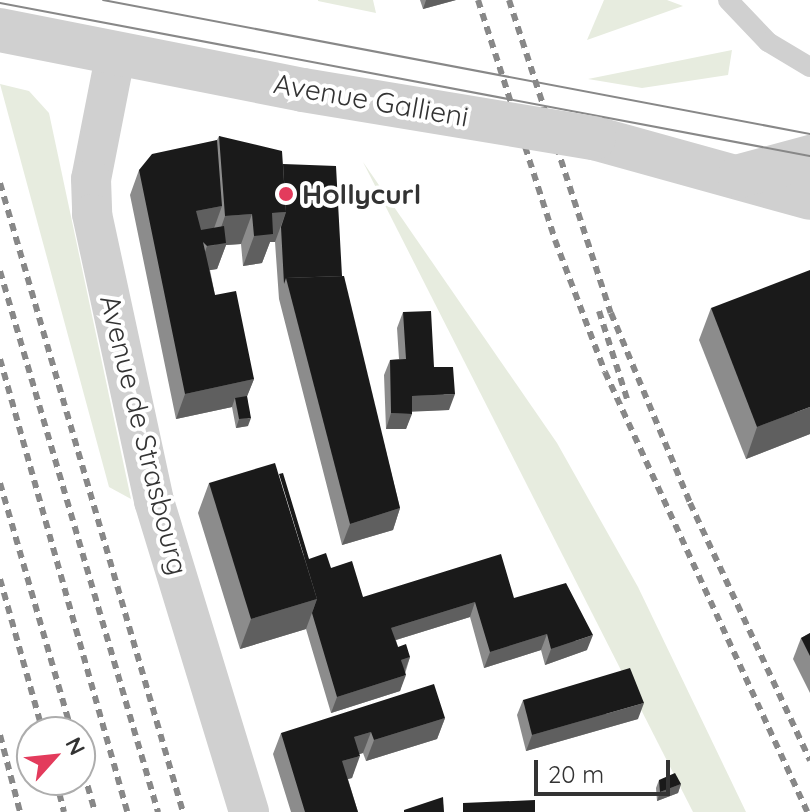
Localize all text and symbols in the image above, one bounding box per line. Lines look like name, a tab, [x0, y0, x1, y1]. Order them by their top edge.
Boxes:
street label: Avenue Gallieni	[271, 66, 471, 134]
place label: Hollycurl	[302, 177, 421, 211]
marker: Hollycurl	[277, 185, 295, 203]
street label: Avenue de Strasbourg	[93, 292, 195, 578]
north arrow	[16, 716, 96, 796]
text: N	[59, 732, 92, 760]
scale bar	[538, 744, 674, 794]
text: 20 m	[548, 759, 604, 789]

